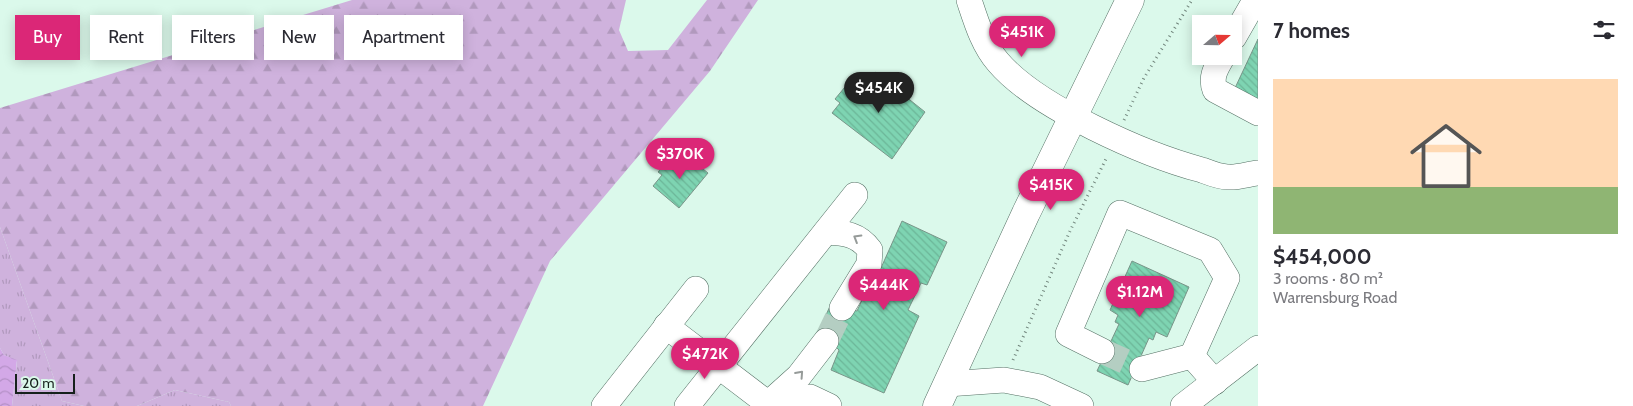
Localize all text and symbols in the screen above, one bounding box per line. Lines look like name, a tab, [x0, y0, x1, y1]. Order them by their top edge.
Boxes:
chip: Buy	[15, 15, 80, 60]
chip: Rent	[90, 15, 162, 60]
chip: Filters	[172, 15, 254, 60]
chip: New	[264, 15, 334, 60]
chip: Apartment	[344, 15, 463, 60]
pin: $451K	[987, 15, 1057, 58]
north arrow	[1192, 15, 1242, 65]
map controls	[1192, 15, 1242, 65]
icon: filters	[1590, 16, 1618, 44]
text: 7 homes	[1273, 18, 1350, 43]
text: $451K	[1000, 22, 1044, 41]
pin: $454K	[844, 72, 914, 114]
text: $454K	[855, 78, 903, 97]
icon: home	[1401, 111, 1491, 201]
pin: $370K	[645, 138, 715, 180]
text: $370K	[656, 144, 704, 163]
pin: $415K	[1016, 168, 1086, 211]
text: $415K	[1029, 175, 1073, 194]
one-way arrow	[853, 235, 862, 245]
text: $454,000	[1273, 244, 1372, 269]
pin: $444K	[849, 268, 919, 311]
text: 3 rooms · 80 m²	[1273, 269, 1383, 288]
text: $444K	[859, 275, 909, 294]
pin: $1.12M	[1099, 276, 1181, 318]
text: $1.12M	[1117, 282, 1163, 301]
text: Warrensburg Road	[1273, 288, 1397, 307]
pin: $472K	[670, 338, 740, 380]
text: $472K	[682, 344, 728, 363]
scale bar	[15, 371, 75, 394]
one-way arrow	[794, 371, 803, 380]
text: 20 m	[22, 374, 55, 392]

